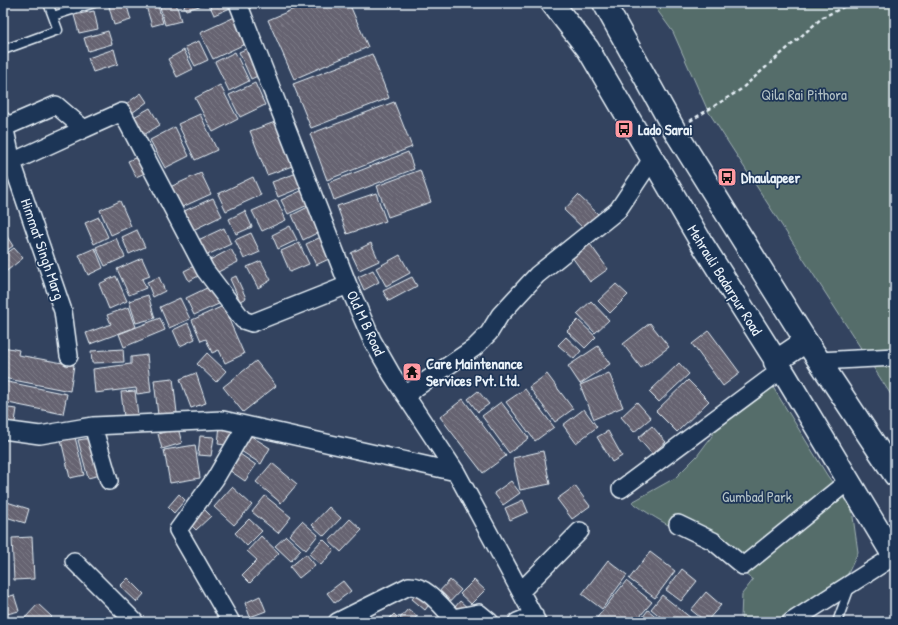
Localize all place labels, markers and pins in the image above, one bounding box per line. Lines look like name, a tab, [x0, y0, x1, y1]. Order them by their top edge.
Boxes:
bus stop icon: Lado Sarai	[613, 118, 635, 140]
place label: Lado Sarai	[638, 119, 693, 140]
bus stop icon: Dhaulapeer	[716, 166, 738, 188]
place label: Dhaulapeer	[741, 167, 801, 189]
place label: Care Maintenance Services Pvt. Ltd.	[426, 353, 523, 391]
temple icon: Care Maintenance Services Pvt. Ltd.	[401, 361, 423, 383]

